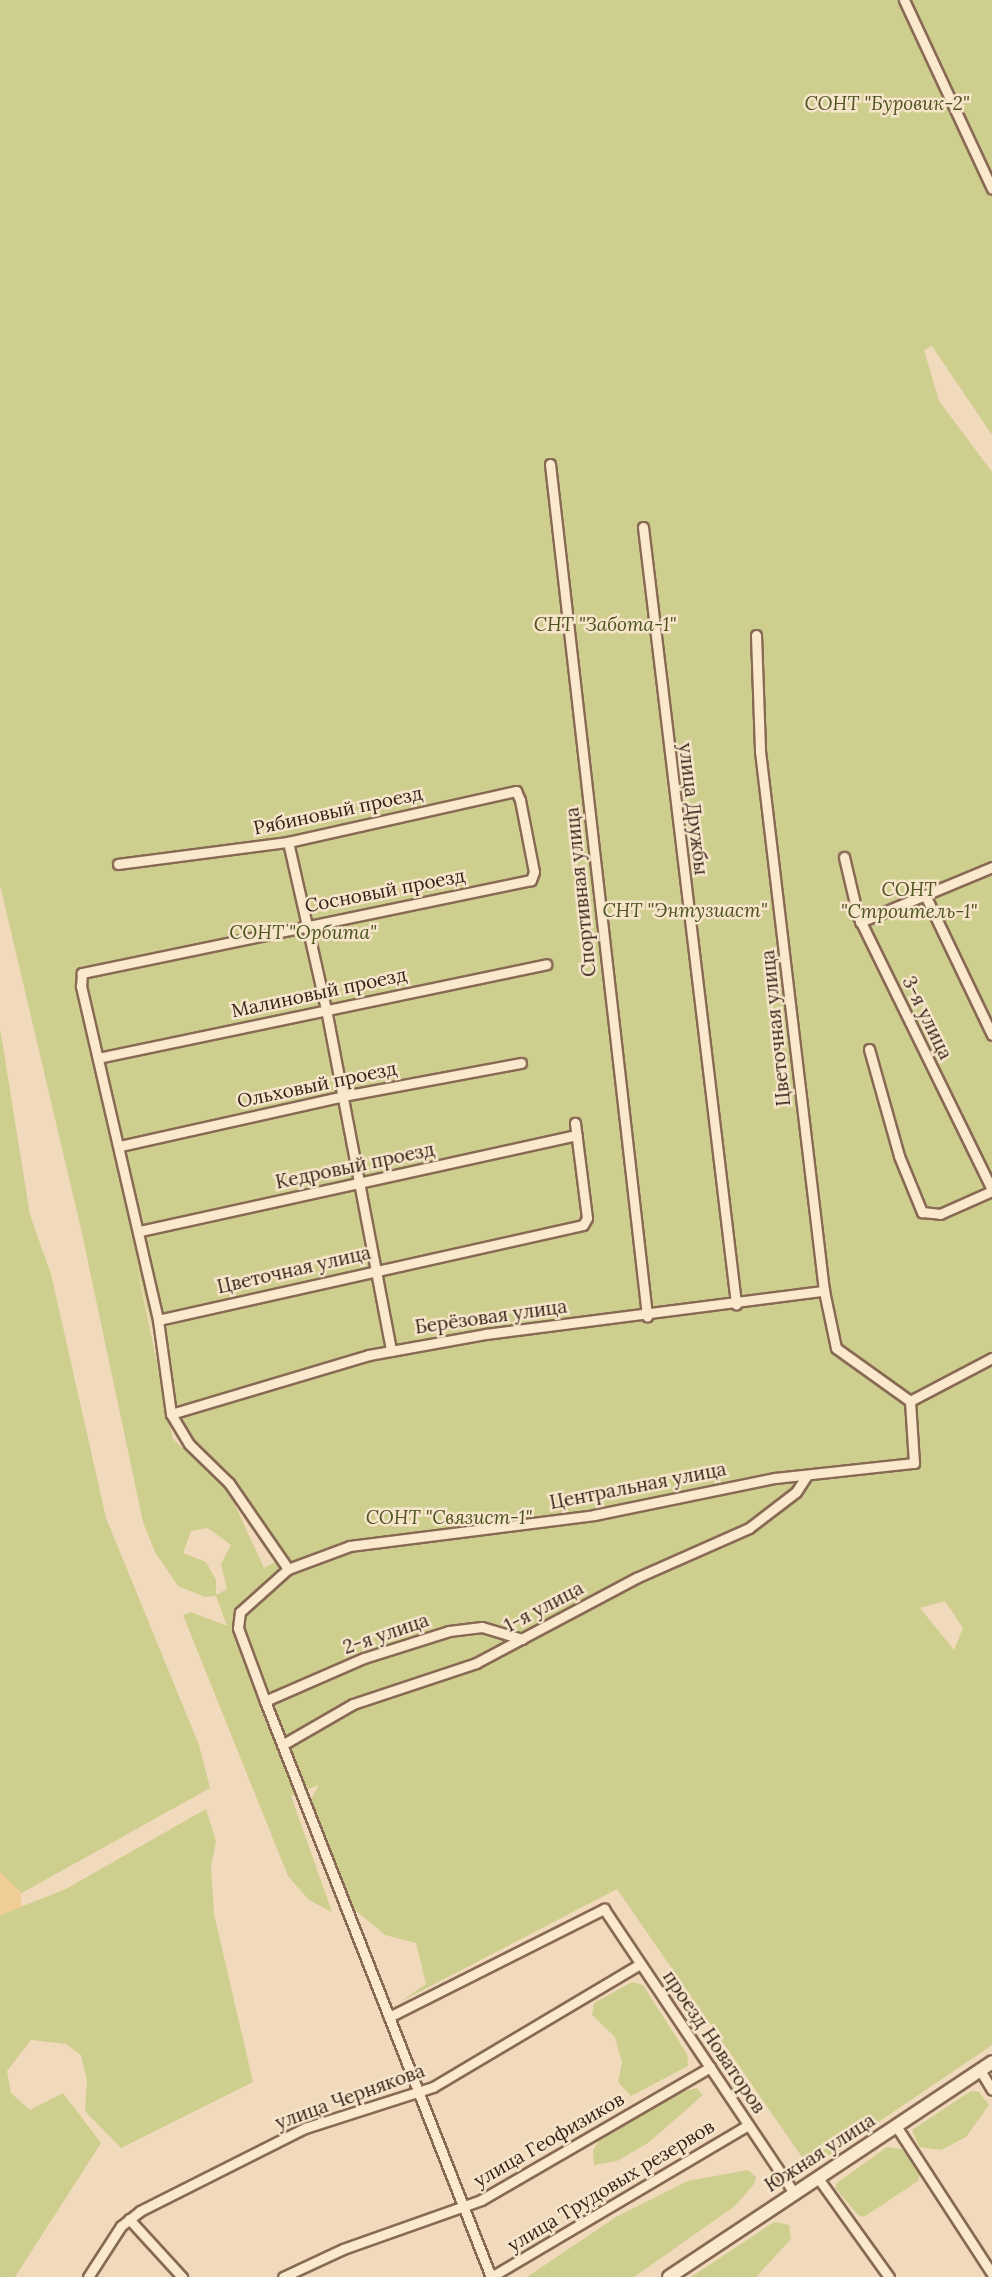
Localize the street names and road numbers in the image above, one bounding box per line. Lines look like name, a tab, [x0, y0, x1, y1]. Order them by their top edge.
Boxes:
street label: улица Дружбы	[674, 742, 712, 876]
street label: Рябиновый проезд	[251, 782, 425, 840]
street label: Спортивная улица	[561, 806, 601, 978]
street label: Сосновый проезд	[303, 864, 467, 918]
street label: Цветочная улица	[756, 949, 796, 1107]
street label: Малиновый проезд	[229, 963, 409, 1023]
street label: 3-я улица	[897, 973, 957, 1063]
street label: Ольховый проезд	[235, 1057, 399, 1113]
street label: Кедровый проезд	[273, 1138, 437, 1194]
street label: Цветочная улица	[215, 1241, 373, 1299]
street label: Берёзовая улица	[414, 1295, 568, 1339]
street label: Центральная улица	[548, 1458, 728, 1514]
street label: 1-я улица	[501, 1577, 587, 1637]
street label: 2-я улица	[340, 1609, 432, 1659]
street label: проезд Новаторов	[658, 1966, 770, 2118]
street label: улица Чернякова	[272, 2059, 428, 2135]
street label: улица Геофизиков	[470, 2088, 628, 2192]
street label: Южная улица	[761, 2109, 879, 2197]
street label: улица Трудовых резервов	[503, 2115, 719, 2257]

